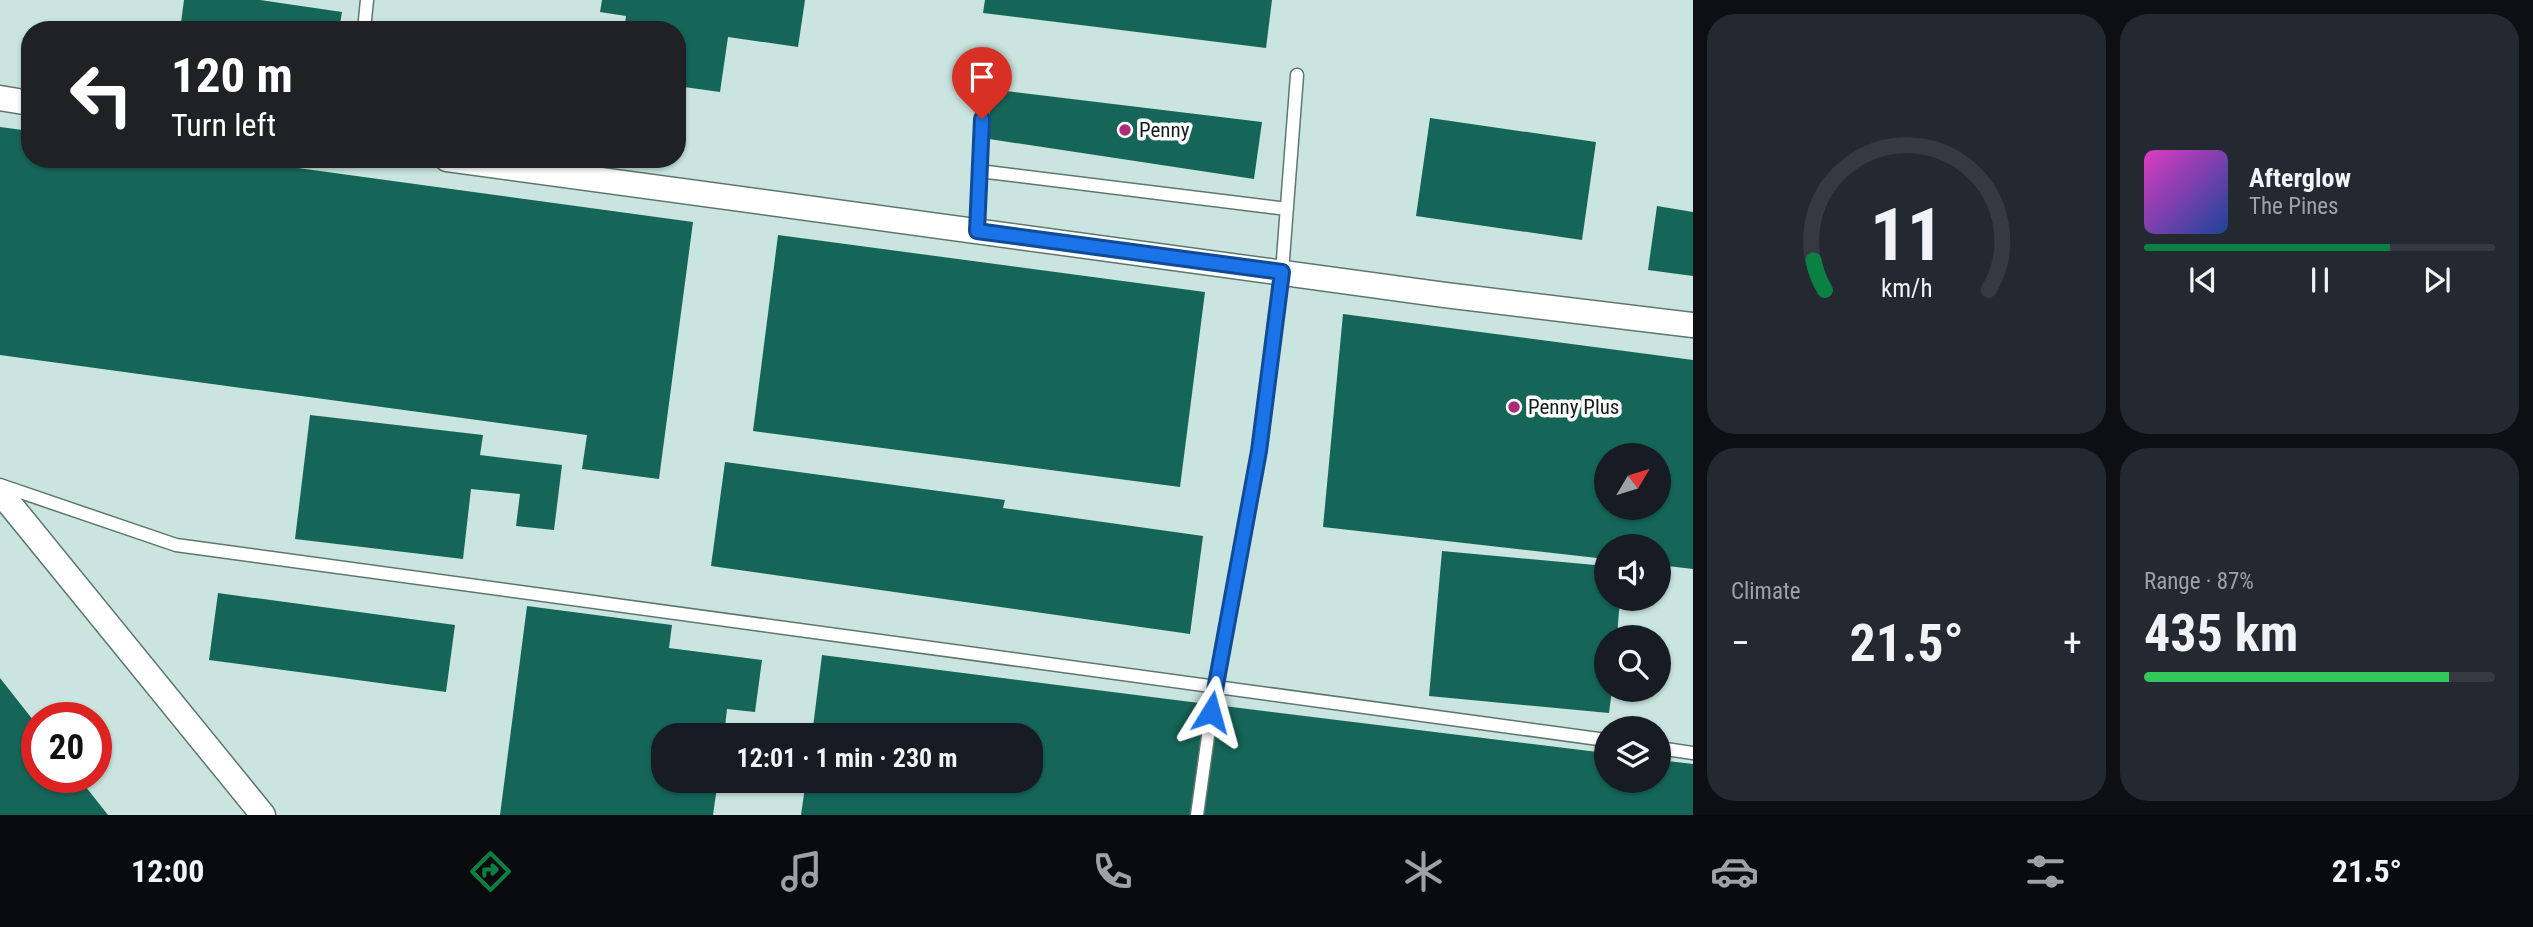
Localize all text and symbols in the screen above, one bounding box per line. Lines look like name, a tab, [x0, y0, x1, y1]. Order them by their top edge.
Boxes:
text: 120 m	[171, 47, 293, 104]
pin	[952, 47, 1012, 119]
icon: left	[56, 49, 147, 140]
icon: arrive	[963, 58, 1001, 96]
text: Turn left	[171, 106, 276, 144]
place label: Penny	[1139, 118, 1190, 142]
marker: Penny	[1117, 122, 1133, 138]
text: Afterglow	[2249, 163, 2351, 193]
text: 11	[1870, 193, 1943, 279]
text: The Pines	[2249, 193, 2339, 220]
icon: previous	[2184, 261, 2222, 299]
icon: pause	[2301, 261, 2339, 299]
icon: next	[2418, 261, 2456, 299]
text: km/h	[1881, 274, 1932, 303]
place label: Penny Plus	[1528, 395, 1619, 419]
marker: Penny Plus	[1506, 399, 1522, 415]
north arrow	[1594, 443, 1671, 520]
map controls	[1594, 443, 1671, 793]
button: sound	[1594, 534, 1671, 611]
text: Range · 87%	[2144, 568, 2254, 595]
text: Climate	[1731, 578, 1801, 605]
text: 435 km	[2144, 603, 2298, 664]
text: 21.5°	[1849, 613, 1964, 674]
text: −	[1731, 621, 1750, 665]
text: +	[2063, 621, 2082, 665]
button: search	[1594, 625, 1671, 702]
position arrow	[1174, 675, 1248, 749]
speed limit sign: 20	[21, 702, 112, 793]
button: layers	[1594, 716, 1671, 793]
text: 12:01 · 1 min · 230 m	[737, 743, 957, 773]
icon: directions	[466, 847, 515, 896]
icon: music	[777, 847, 826, 896]
icon: phone	[1088, 847, 1137, 896]
icon: climate	[1399, 847, 1448, 896]
icon: car	[1710, 847, 1759, 896]
icon: filters	[2021, 847, 2070, 896]
text: 12:00	[131, 852, 204, 890]
text: 21.5°	[2332, 852, 2402, 890]

